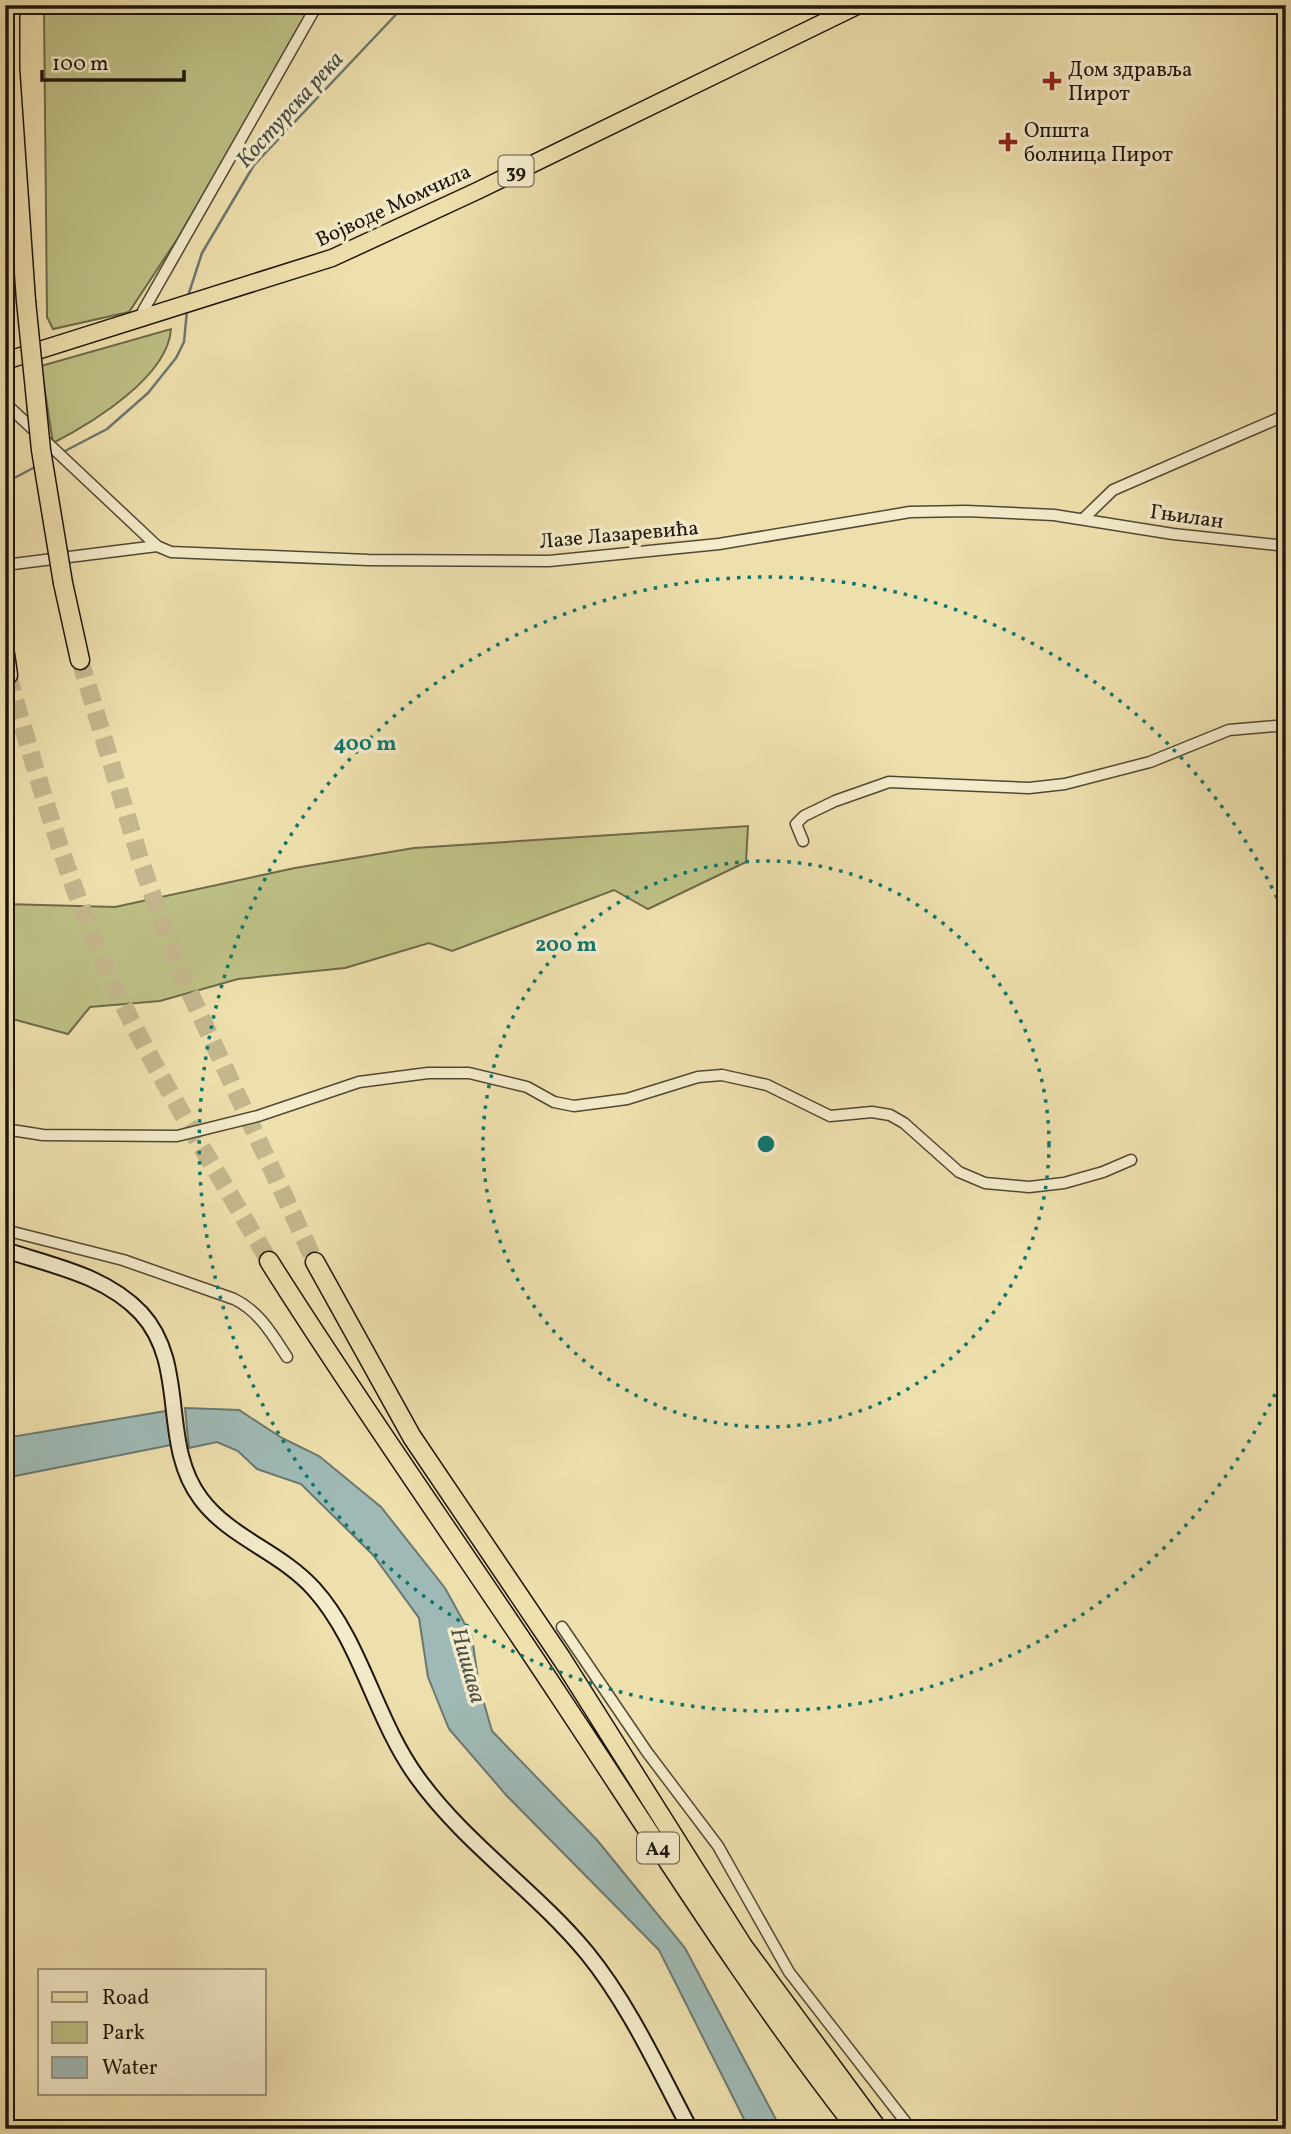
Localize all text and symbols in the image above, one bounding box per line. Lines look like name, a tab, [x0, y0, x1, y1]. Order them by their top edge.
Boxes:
scale bar	[42, 38, 184, 82]
water label: Костурска река	[229, 45, 352, 176]
text: 100 m	[52, 50, 109, 79]
place label: Дом здравља Пирот	[1068, 56, 1193, 109]
marker: Дом здравља Пирот	[1042, 71, 1062, 91]
place label: Општа болница Пирот	[1024, 117, 1173, 170]
marker: Општа болница Пирот	[998, 132, 1018, 152]
road number: 39	[498, 155, 534, 186]
street label: Војводе Момчила	[311, 158, 476, 255]
street label: Гњилан	[1148, 498, 1226, 537]
street label: Лазе Лазаревића	[538, 514, 700, 557]
text: 400 m	[334, 730, 396, 759]
text: 200 m	[535, 931, 597, 960]
centre of rings	[754, 1132, 778, 1156]
water label: Нишава	[441, 1624, 493, 1707]
road number: A4	[637, 1832, 679, 1864]
legend	[38, 1969, 266, 2096]
text: Road	[102, 1984, 149, 2013]
text: Park	[102, 2019, 145, 2048]
text: Water	[102, 2054, 158, 2083]

